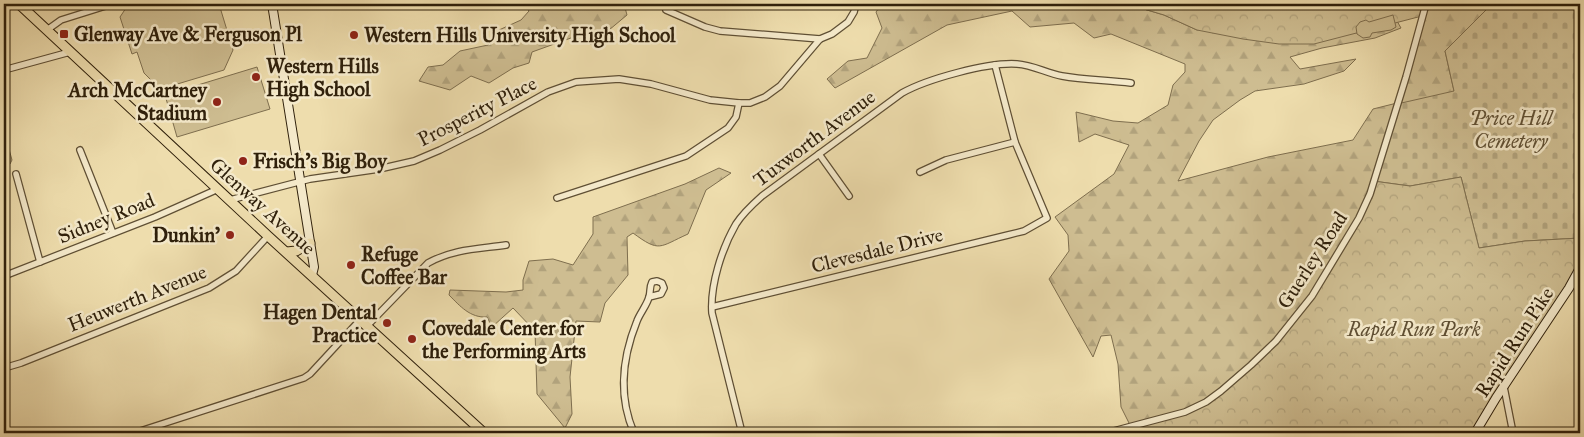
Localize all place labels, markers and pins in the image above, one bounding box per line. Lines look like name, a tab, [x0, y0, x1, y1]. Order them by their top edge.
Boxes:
place label: Glenway Ave & Ferguson Pl	[74, 22, 302, 47]
place label: Western Hills University High School	[364, 23, 676, 48]
marker: Glenway Ave & Ferguson Pl	[58, 28, 70, 40]
marker: Western Hills University High School	[348, 29, 360, 41]
place label: Western Hills High School	[266, 54, 379, 102]
marker: Western Hills High School	[250, 71, 262, 83]
place label: Arch McCartney Stadium	[66, 78, 209, 125]
marker: Arch McCartney Stadium	[211, 96, 223, 108]
place label: Frisch's Big Boy	[253, 149, 388, 174]
marker: Frisch's Big Boy	[237, 155, 249, 167]
place label: Dunkin'	[152, 223, 220, 247]
marker: Dunkin'	[224, 229, 236, 241]
place label: Refuge Coffee Bar	[361, 242, 447, 289]
marker: Refuge Coffee Bar	[345, 259, 357, 271]
place label: Hagen Dental Practice	[263, 300, 378, 347]
place label: Covedale Center for the Performing Arts	[421, 316, 587, 364]
marker: Hagen Dental Practice	[381, 317, 393, 329]
marker: Covedale Center for the Performing Arts	[406, 333, 418, 345]

